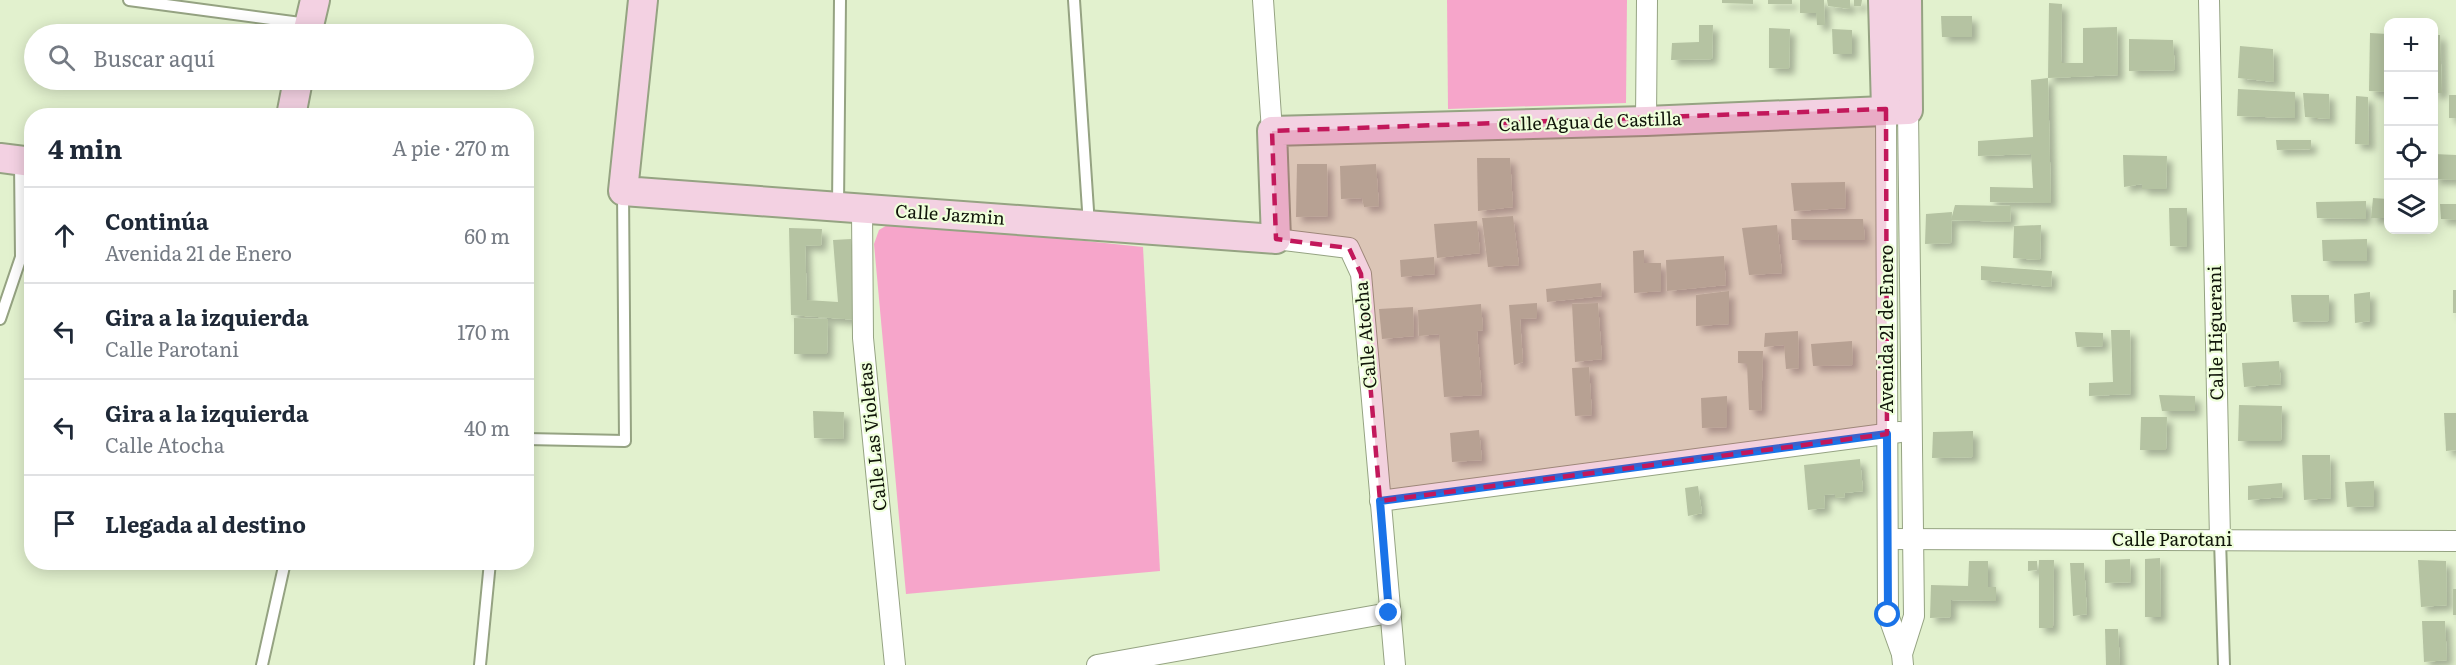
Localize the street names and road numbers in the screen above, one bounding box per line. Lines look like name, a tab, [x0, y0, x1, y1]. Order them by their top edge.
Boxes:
street label: Calle Agua de Castilla	[1498, 104, 1682, 137]
street label: Calle Jazmin	[894, 196, 1006, 231]
street label: Avenida 21 de Enero	[1872, 245, 1899, 413]
street label: Calle Higuerani	[2200, 266, 2229, 401]
street label: Calle Atocha	[1346, 280, 1383, 390]
street label: Calle Las Violetas	[850, 362, 893, 512]
street label: Calle Parotani	[2112, 525, 2232, 552]

